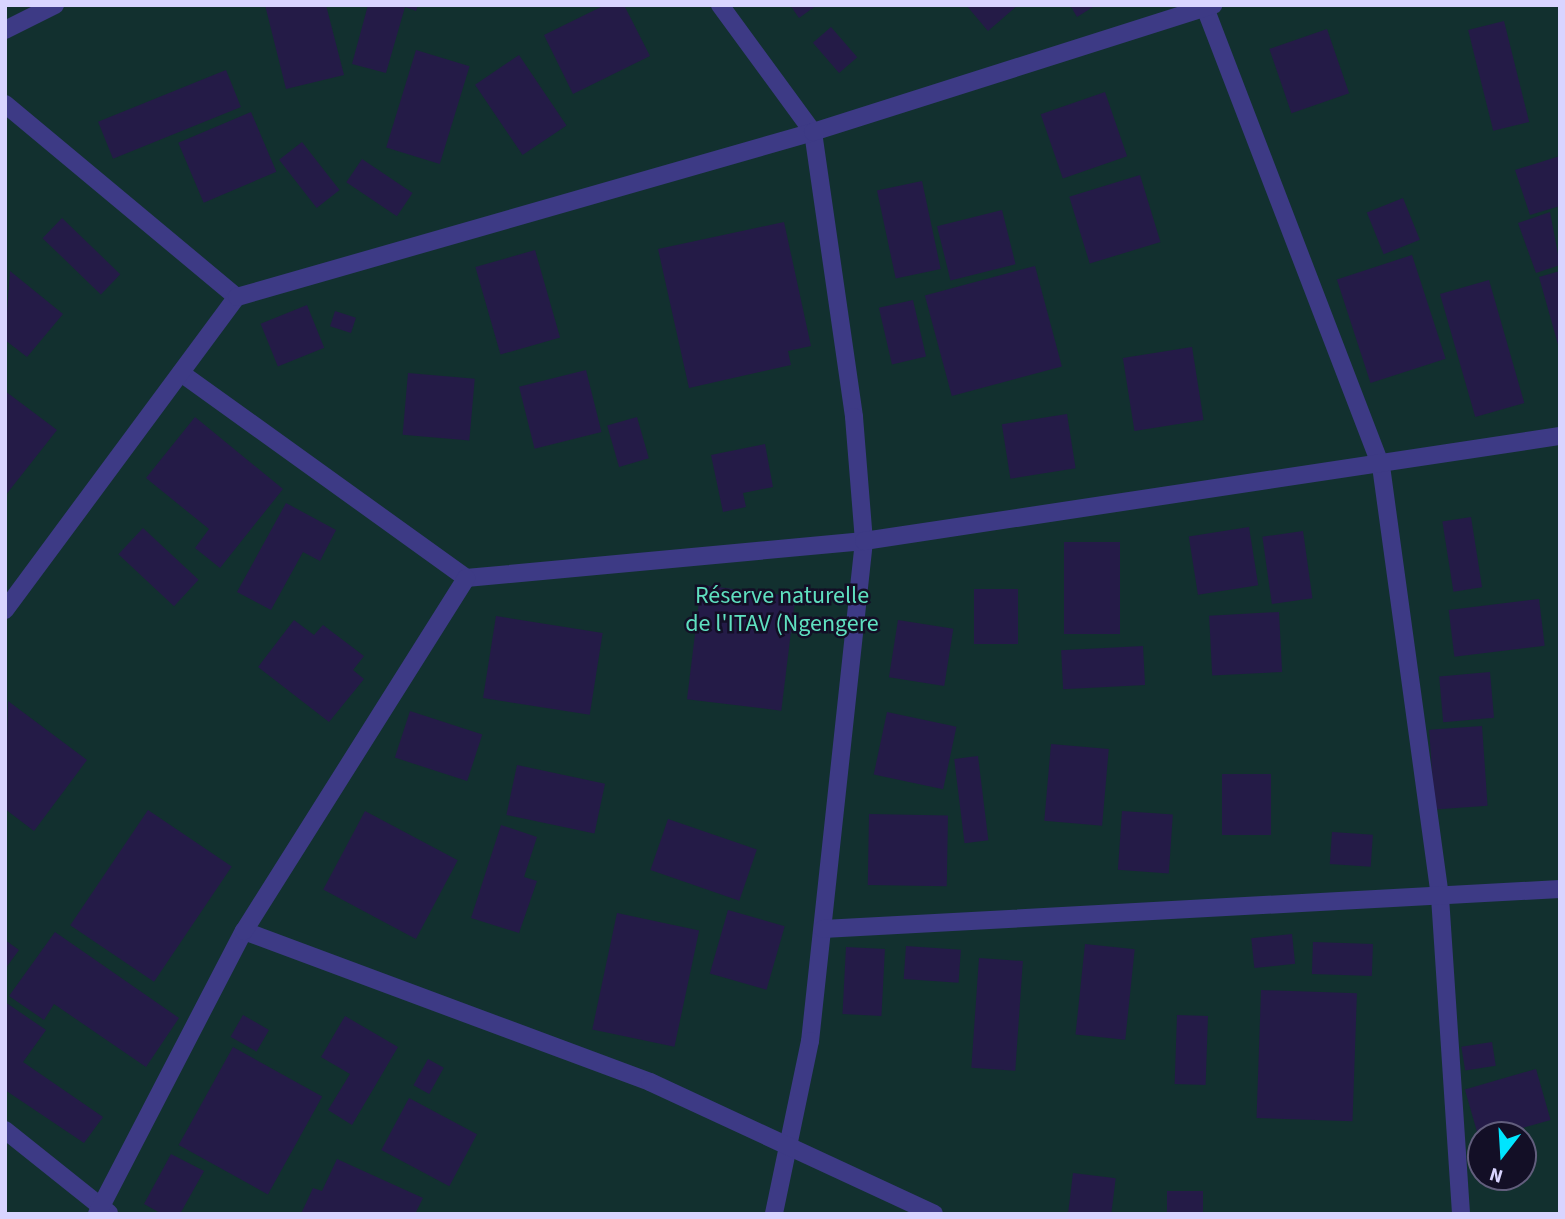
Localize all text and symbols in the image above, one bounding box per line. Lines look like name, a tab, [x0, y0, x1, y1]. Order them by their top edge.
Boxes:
park label: Réserve naturelle de l'ITAV (Ngengere	[685, 582, 879, 638]
north arrow	[1467, 1121, 1537, 1191]
text: N	[1486, 1160, 1506, 1189]

